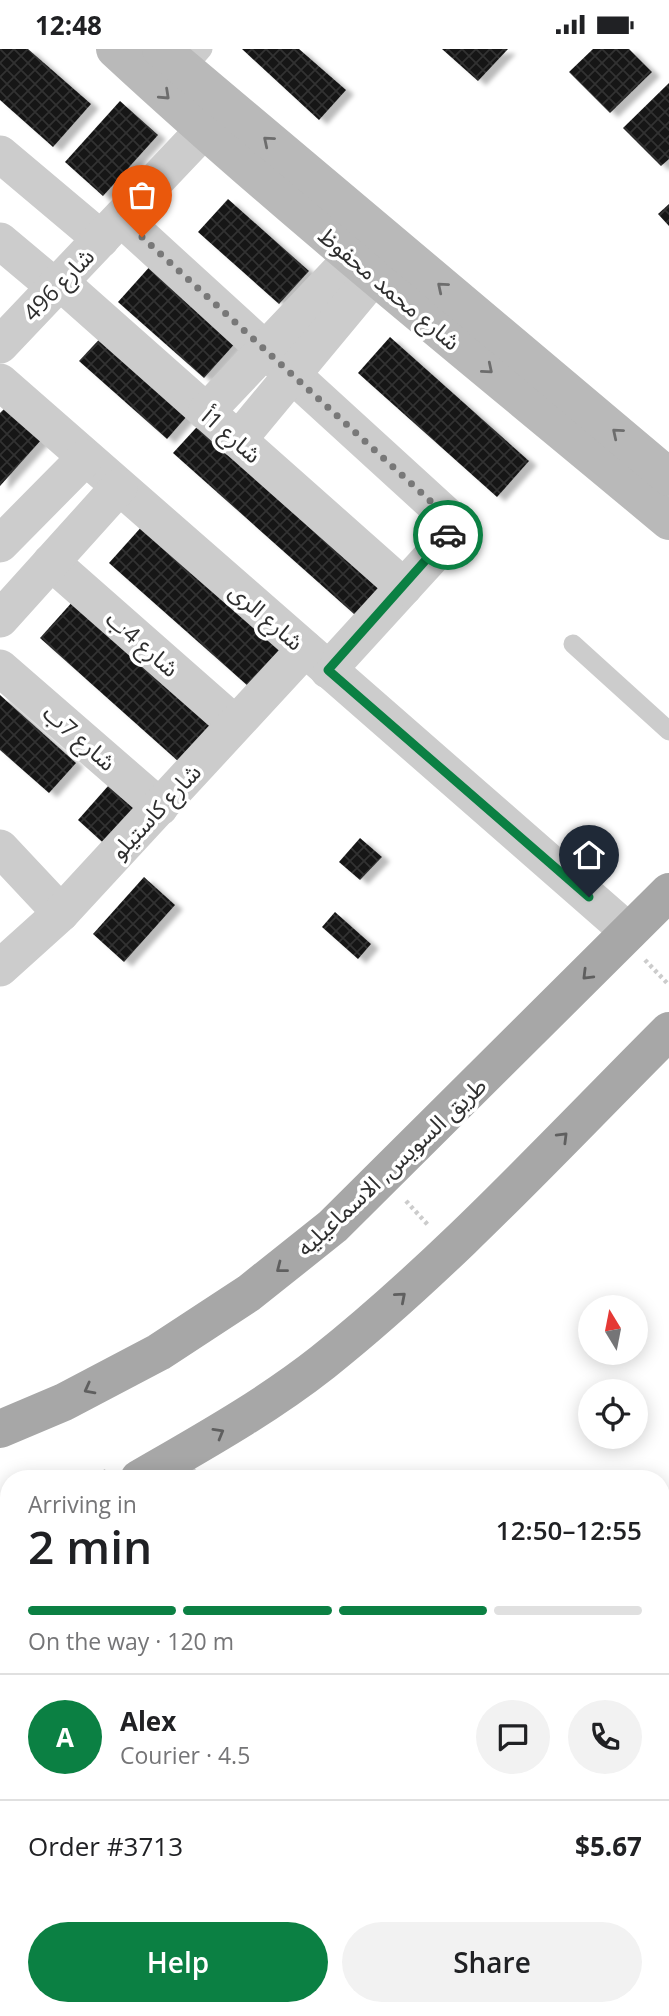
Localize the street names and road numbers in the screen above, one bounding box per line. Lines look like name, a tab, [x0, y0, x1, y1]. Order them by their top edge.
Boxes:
street label: شارع محمد محفوظ	[311, 219, 468, 358]
street label: شارع 496	[15, 240, 102, 329]
street label: شارع 1أ	[194, 400, 269, 471]
street label: شارع الرى	[222, 575, 311, 659]
street label: شارع 4ب	[98, 602, 186, 685]
street label: شارع 7ب	[35, 696, 123, 779]
street label: شارع كاستيلو	[102, 756, 209, 867]
street label: طريق السويس, الاسماعيليه	[289, 1069, 493, 1263]

